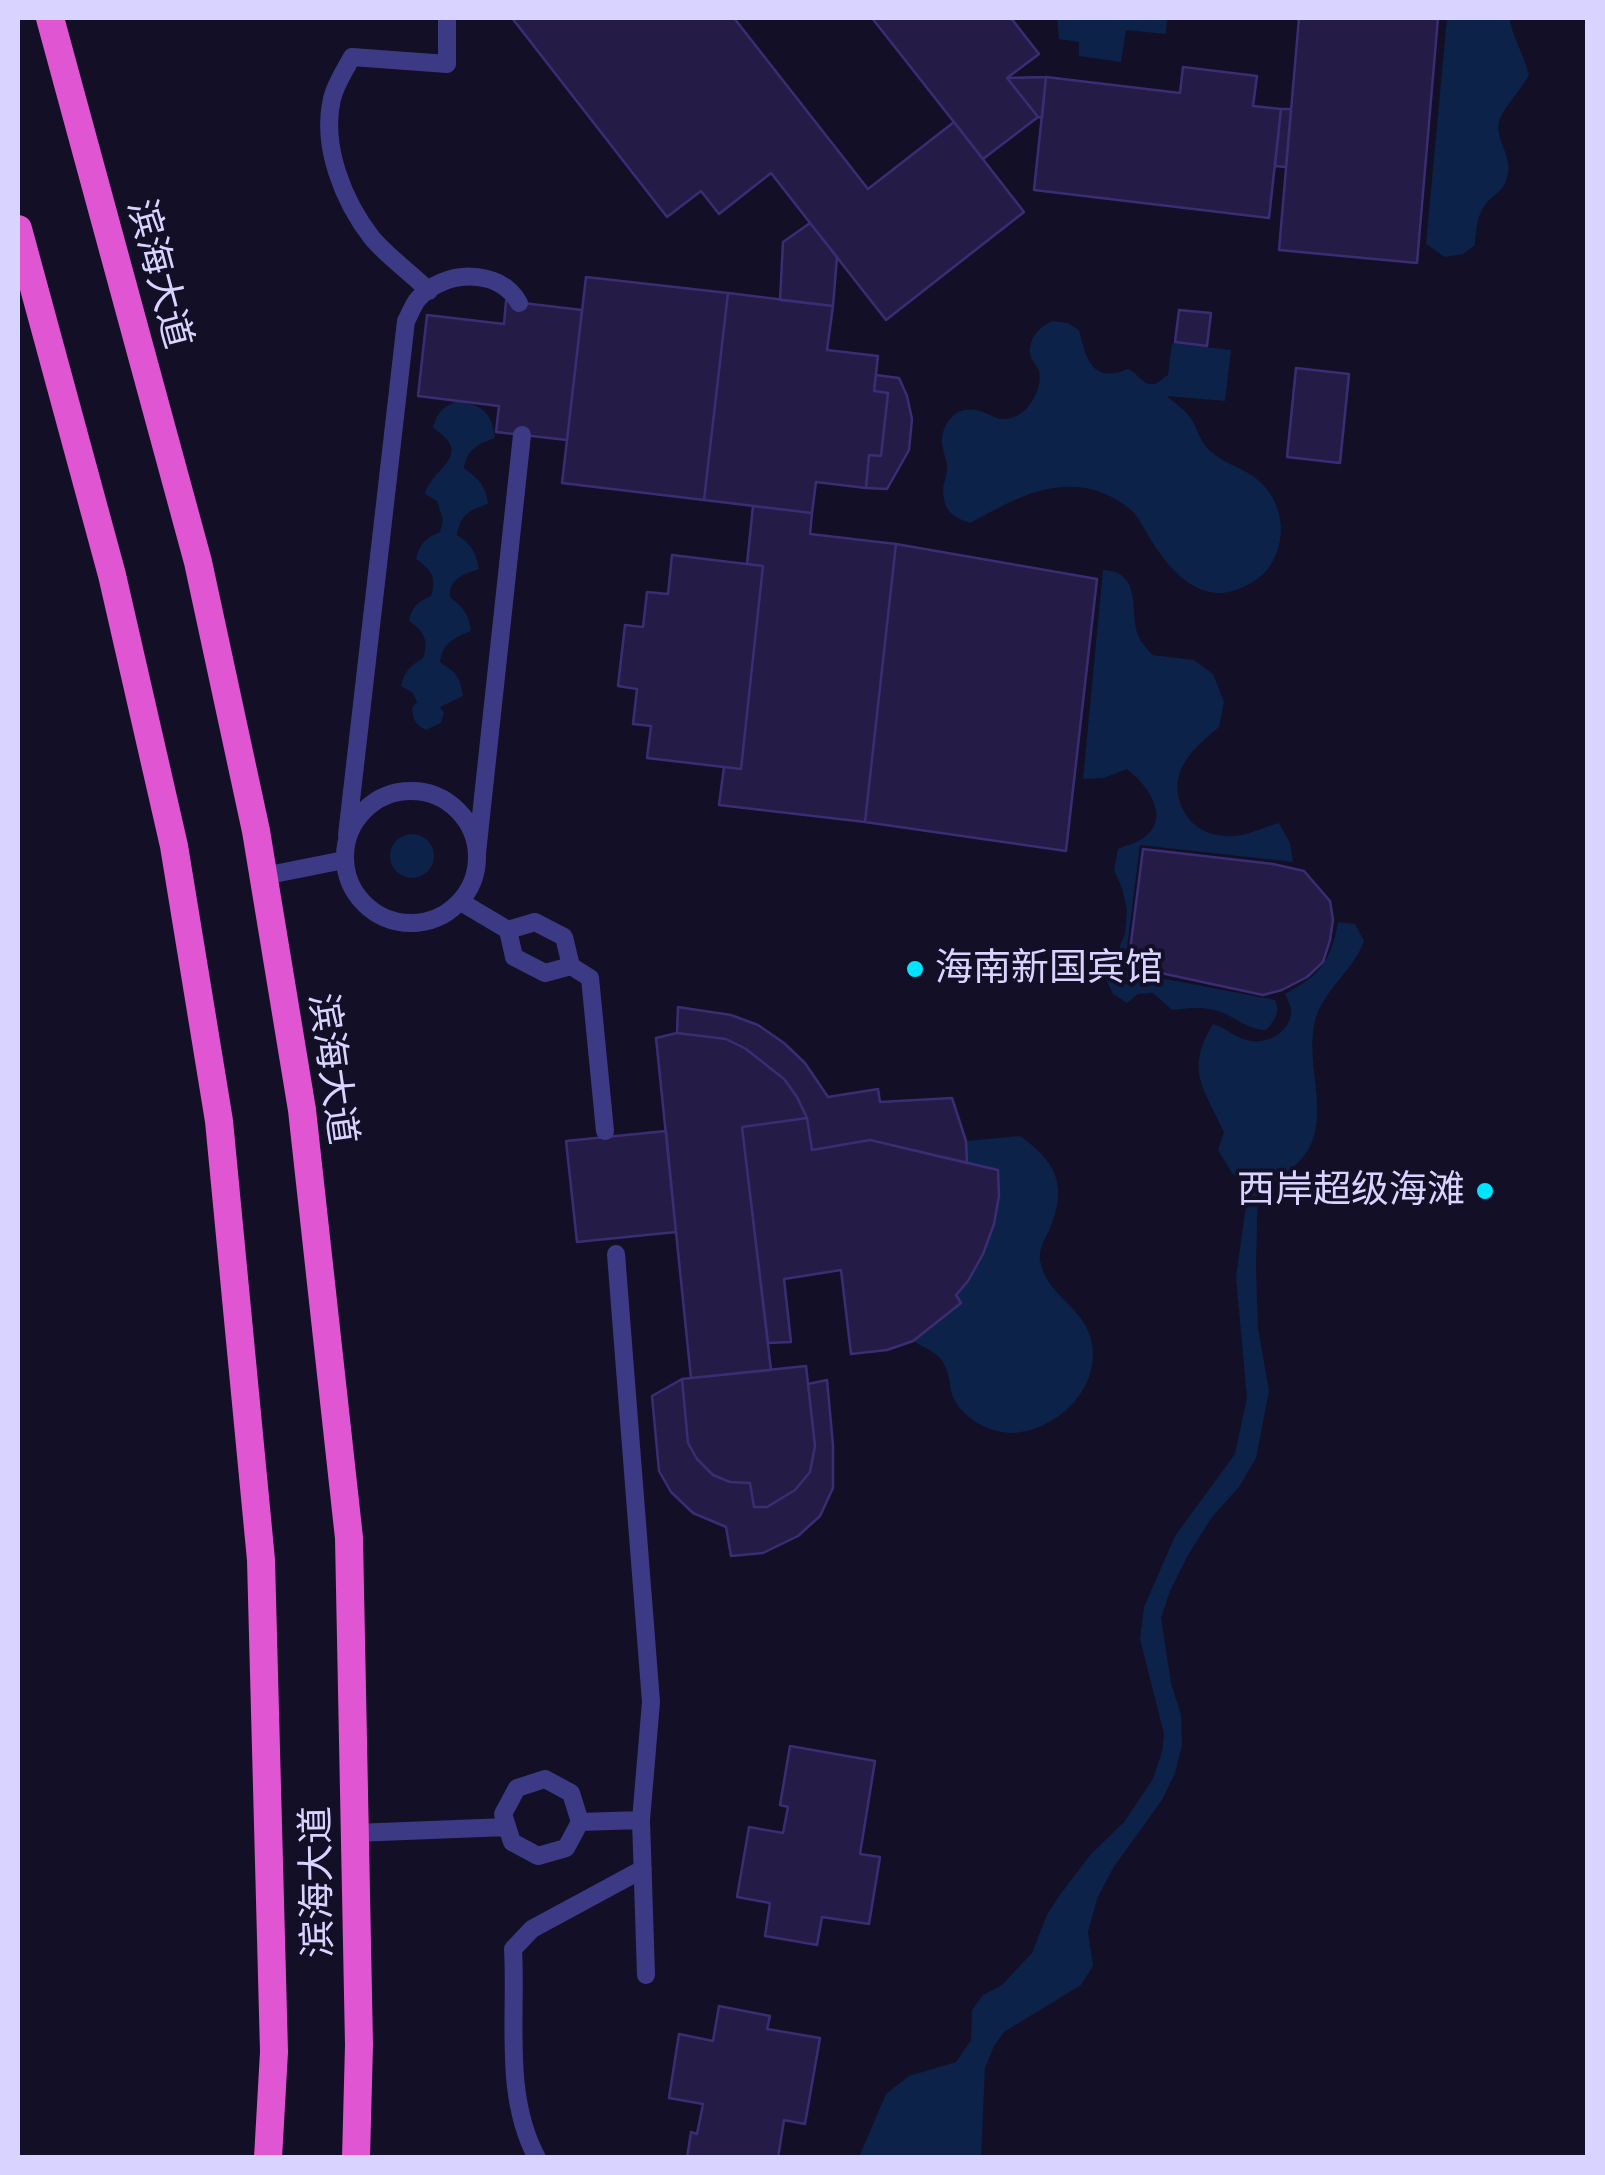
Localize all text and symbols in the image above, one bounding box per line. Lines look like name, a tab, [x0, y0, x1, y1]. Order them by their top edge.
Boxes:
street label: 滨海大道	[117, 195, 201, 353]
place label: 海南新国宾馆	[935, 946, 1163, 992]
marker: 海南新国宾馆	[904, 958, 926, 980]
street label: 滨海大道	[299, 991, 365, 1147]
place label: 西岸超级海滩	[1237, 1168, 1465, 1214]
marker: 西岸超级海滩	[1474, 1180, 1496, 1202]
street label: 滨海大道	[294, 1806, 342, 1958]

